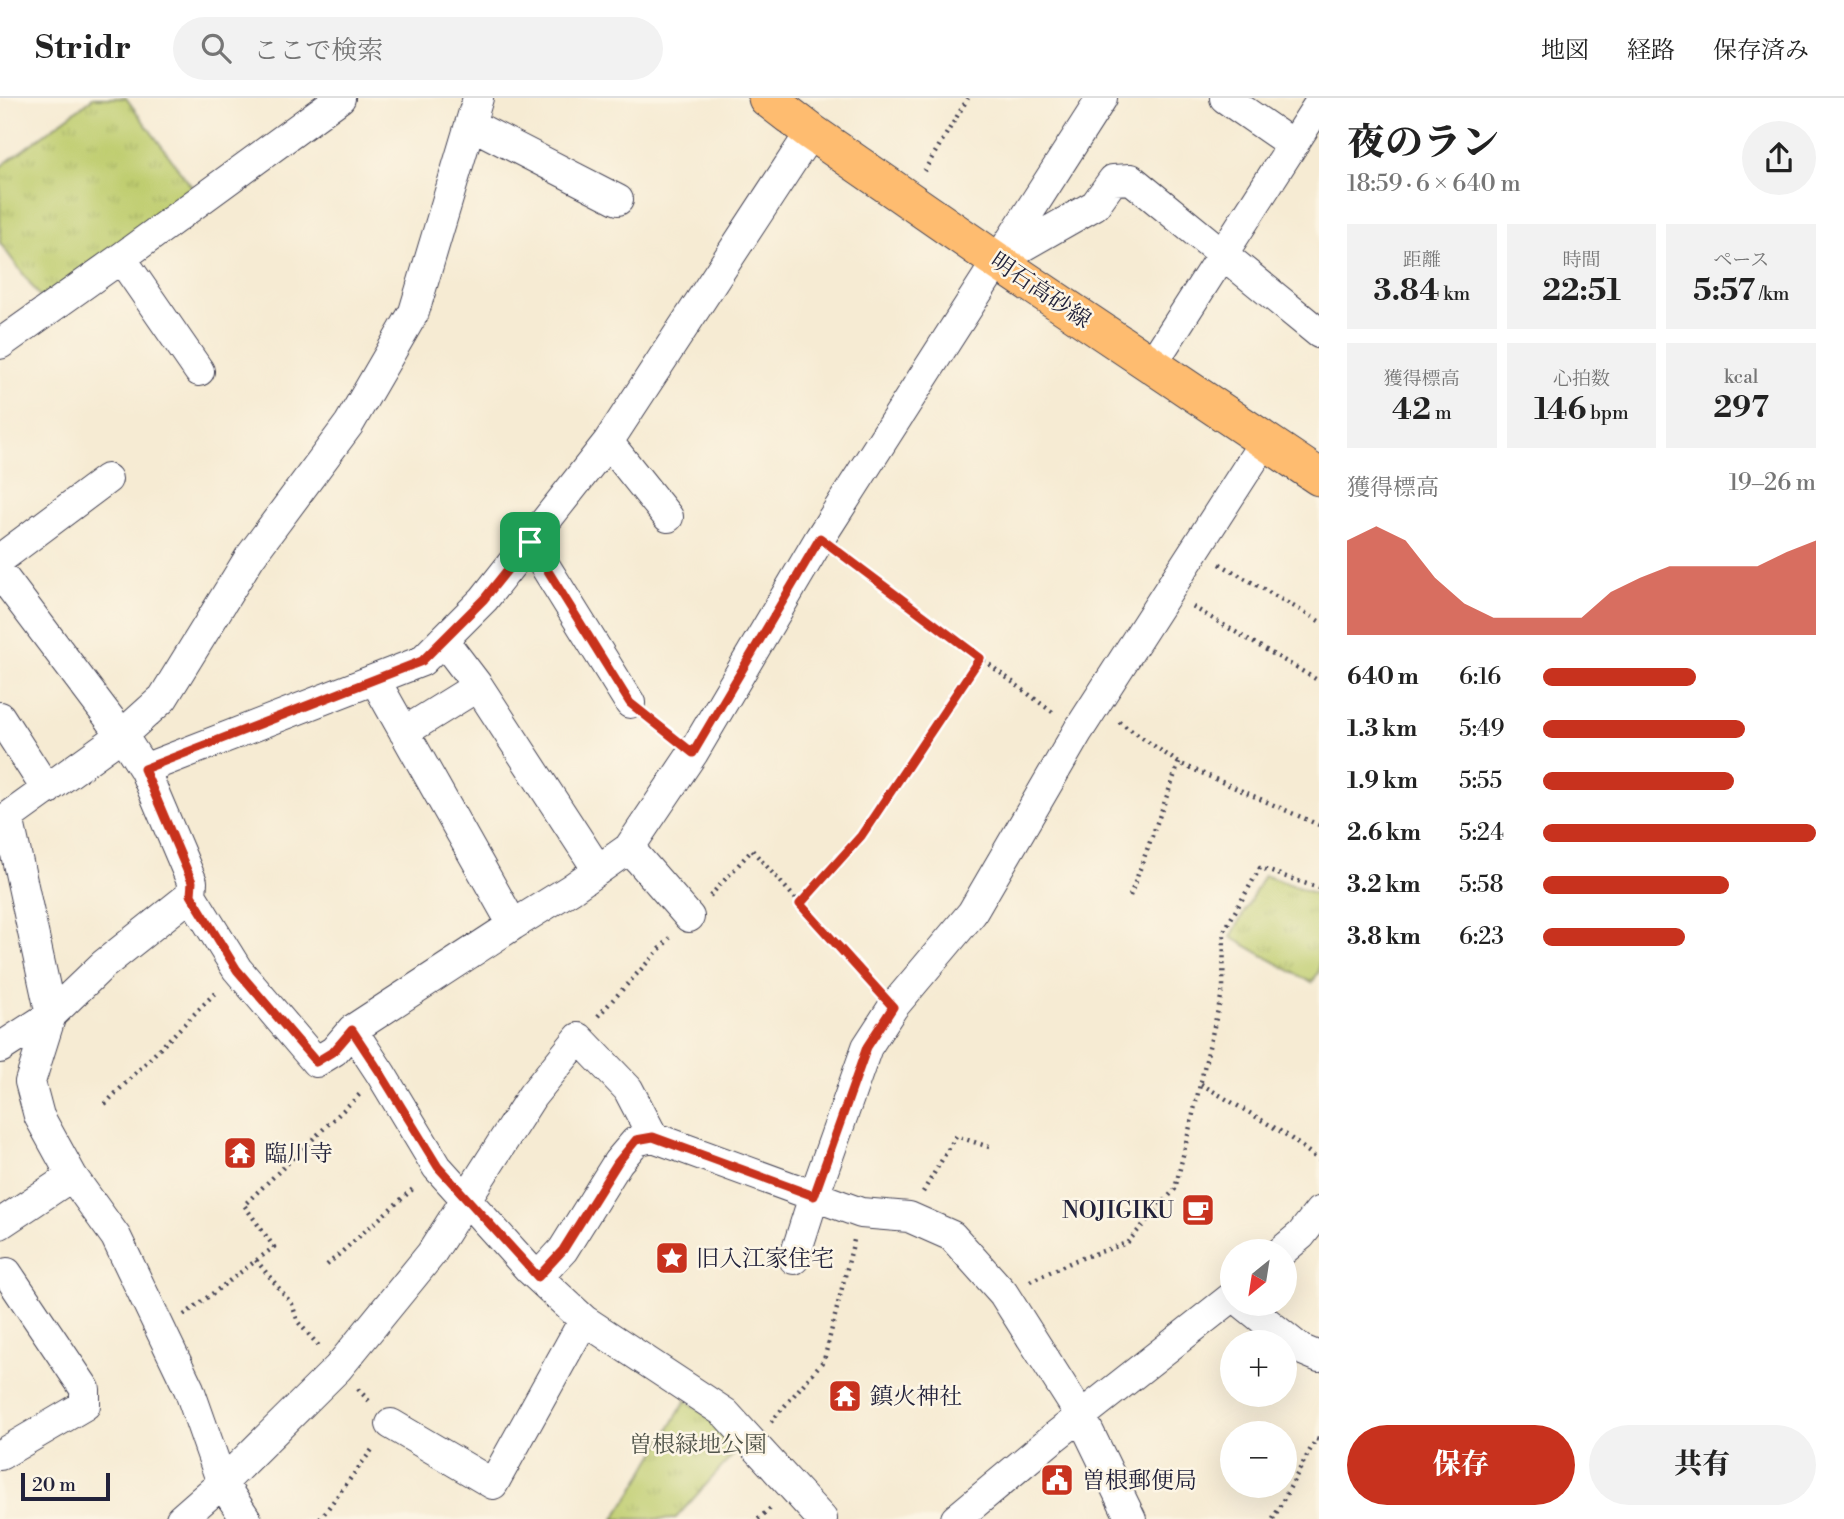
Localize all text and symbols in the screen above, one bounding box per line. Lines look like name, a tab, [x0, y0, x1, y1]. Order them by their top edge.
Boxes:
search box	[173, 17, 663, 80]
text: Stridr	[35, 28, 131, 69]
icon: search	[197, 29, 235, 67]
text: ここで検索	[253, 35, 383, 67]
text: 地図	[1541, 36, 1589, 66]
text: 経路	[1627, 36, 1675, 66]
text: 保存済み	[1713, 36, 1809, 66]
text: 夜のラン	[1347, 120, 1499, 167]
button: share	[1742, 121, 1816, 195]
text: 18:59 · 6 × 640 m	[1347, 170, 1521, 198]
street label: 明石高砂線	[985, 247, 1096, 335]
text: 距離	[1403, 248, 1441, 272]
text: 時間	[1562, 248, 1601, 272]
text: ペース	[1713, 248, 1769, 272]
text: 3.84	[1374, 272, 1440, 310]
text: 22:51	[1542, 272, 1621, 310]
text: 5:57	[1693, 272, 1755, 310]
text: km	[1440, 282, 1470, 306]
text: /km	[1755, 282, 1789, 306]
text: kcal	[1724, 365, 1758, 389]
text: 獲得標高	[1384, 367, 1460, 391]
text: 心拍数	[1553, 367, 1610, 391]
text: 297	[1713, 389, 1769, 427]
text: 42	[1392, 391, 1431, 429]
text: 146	[1534, 391, 1586, 429]
text: m	[1431, 401, 1452, 425]
text: bpm	[1586, 401, 1629, 425]
text: 19–26 m	[1729, 469, 1816, 497]
text: 獲得標高	[1347, 474, 1439, 502]
pin	[500, 512, 560, 572]
icon: arrive	[511, 523, 549, 561]
text: 640 m	[1347, 663, 1419, 691]
text: 6:16	[1459, 663, 1501, 691]
text: 1.3 km	[1347, 715, 1417, 743]
text: 5:49	[1459, 715, 1505, 743]
text: 1.9 km	[1347, 767, 1418, 795]
text: 5:55	[1459, 767, 1502, 795]
text: 2.6 km	[1347, 819, 1421, 847]
text: 5:24	[1459, 819, 1504, 847]
text: 3.2 km	[1347, 871, 1420, 899]
text: 5:58	[1459, 871, 1504, 899]
text: 3.8 km	[1347, 923, 1421, 951]
text: 6:23	[1459, 923, 1504, 951]
temple icon: 臨川寺	[221, 1134, 259, 1172]
place label: 臨川寺	[264, 1140, 333, 1168]
cafe icon: NOJIGIKU	[1179, 1191, 1217, 1229]
place label: NOJIGIKU	[1062, 1197, 1174, 1225]
place icon: 旧入江家住宅	[653, 1239, 691, 1277]
north arrow	[1220, 1239, 1297, 1316]
map controls	[1220, 1239, 1297, 1498]
place label: 旧入江家住宅	[696, 1245, 834, 1273]
button: +	[1220, 1330, 1297, 1407]
temple icon: 鎮火神社	[826, 1377, 864, 1415]
place label: 鎮火神社	[870, 1383, 962, 1411]
button: −	[1220, 1421, 1297, 1498]
button: 保存	[1347, 1425, 1575, 1505]
button: 共有	[1589, 1425, 1816, 1505]
park label: 曽根緑地公園	[629, 1431, 767, 1459]
public building icon: 曽根郵便局	[1038, 1461, 1076, 1499]
place label: 曽根郵便局	[1082, 1467, 1197, 1495]
scale bar	[21, 1470, 110, 1502]
text: 20 m	[32, 1473, 76, 1497]

